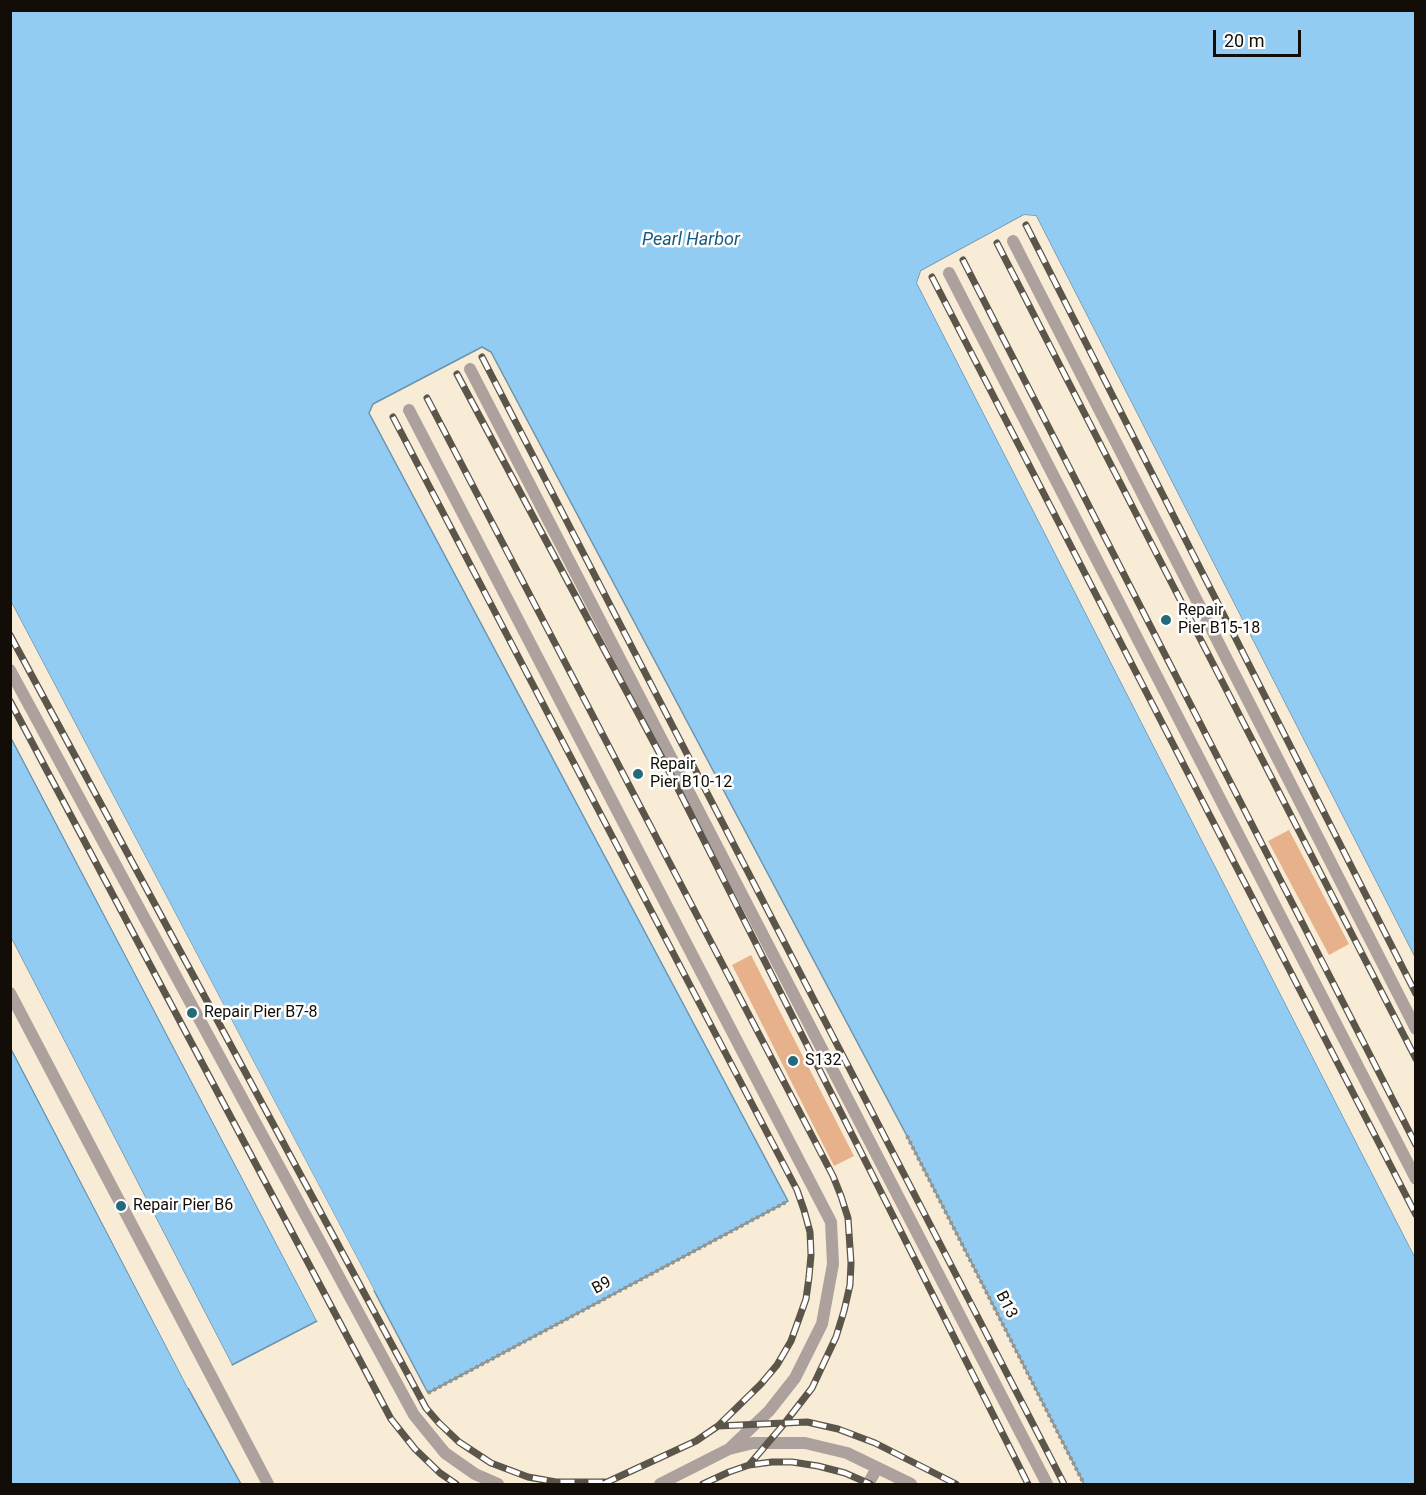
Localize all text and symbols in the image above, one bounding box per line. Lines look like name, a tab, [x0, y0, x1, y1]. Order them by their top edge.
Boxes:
scale bar	[1216, 18, 1304, 56]
text: 20 m	[1224, 30, 1264, 51]
water label: Pearl Harbor	[642, 229, 740, 251]
place label: Repair Pier B15-18	[1178, 601, 1260, 639]
marker: Repair Pier B15-18	[1159, 613, 1173, 627]
place label: Repair Pier B10-12	[650, 755, 732, 793]
marker: Repair Pier B10-12	[631, 767, 645, 781]
place label: Repair Pier B7-8	[204, 1003, 318, 1023]
marker: Repair Pier B7-8	[185, 1006, 199, 1020]
place label: S132	[805, 1051, 841, 1071]
marker: S132	[786, 1054, 800, 1068]
place label: Repair Pier B6	[133, 1196, 233, 1216]
marker: Repair Pier B6	[114, 1199, 128, 1213]
street label: B9	[589, 1273, 615, 1299]
street label: B13	[991, 1288, 1021, 1322]

